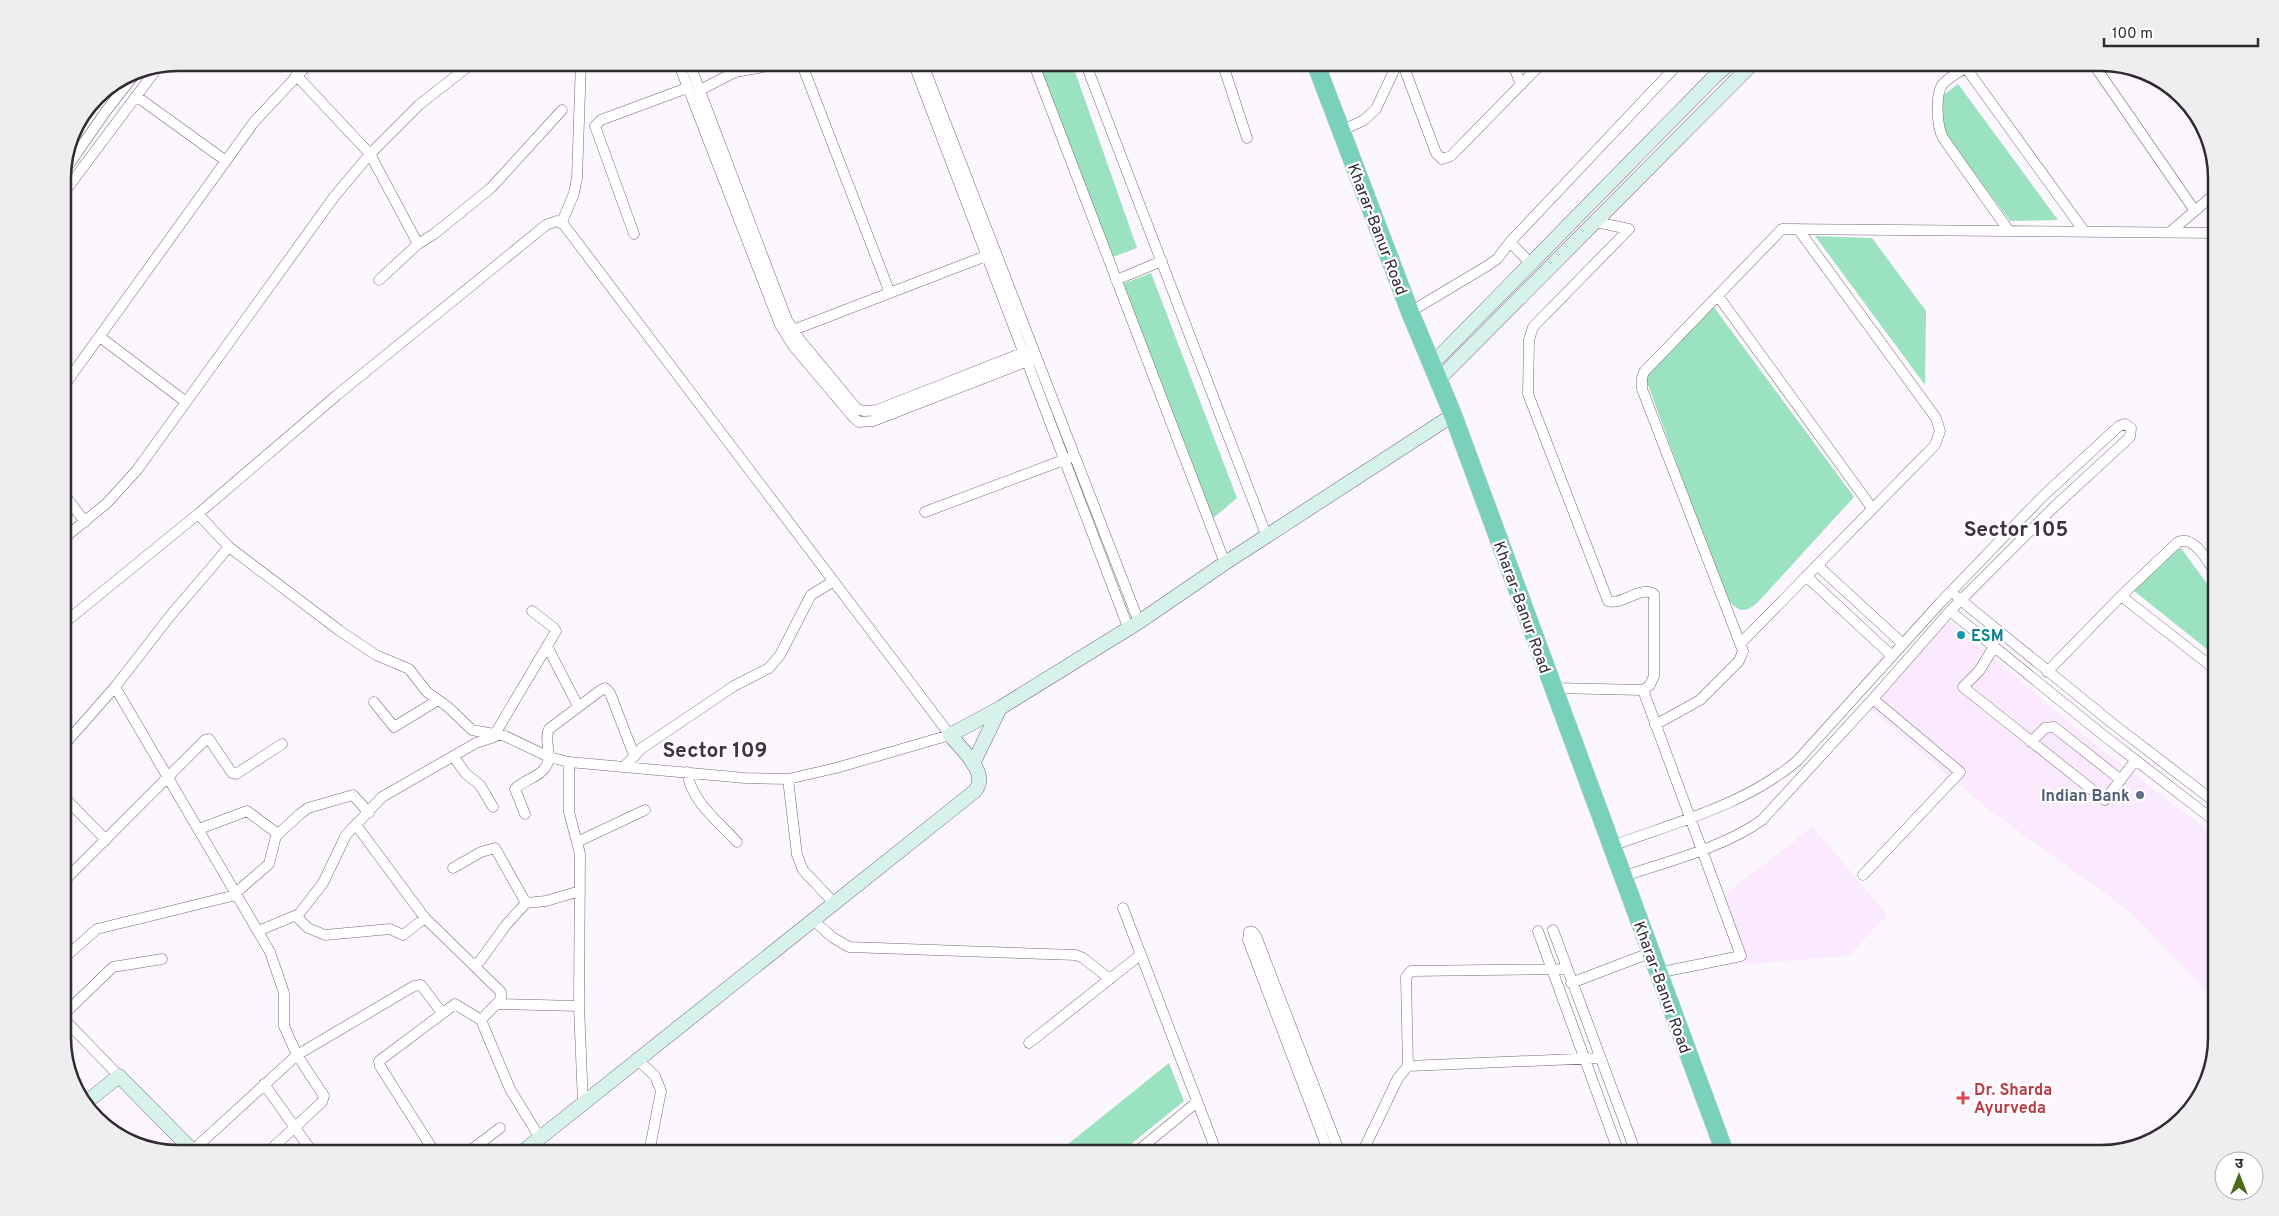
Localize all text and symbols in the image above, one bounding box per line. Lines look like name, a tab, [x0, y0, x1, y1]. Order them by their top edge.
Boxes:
scale bar	[2104, 15, 2258, 47]
text: 100 m	[2112, 25, 2153, 44]
street label: Kharar-Banur Road	[1342, 161, 1410, 298]
district label: Sector 105	[1964, 517, 2068, 544]
street label: Kharar-Banur Road	[1488, 539, 1554, 677]
place label: ESM	[1971, 627, 2004, 647]
marker: ESM	[1955, 629, 1967, 641]
district label: Sector 109	[663, 738, 767, 765]
place label: Indian Bank	[2041, 787, 2130, 807]
marker: Indian Bank	[2134, 789, 2146, 801]
street label: Kharar-Banur Road	[1628, 919, 1694, 1057]
place label: Dr. Sharda Ayurveda	[1974, 1081, 2052, 1119]
marker: Dr. Sharda Ayurveda	[1956, 1091, 1970, 1105]
north arrow	[2214, 1151, 2264, 1201]
text: उ	[2235, 1156, 2244, 1173]

